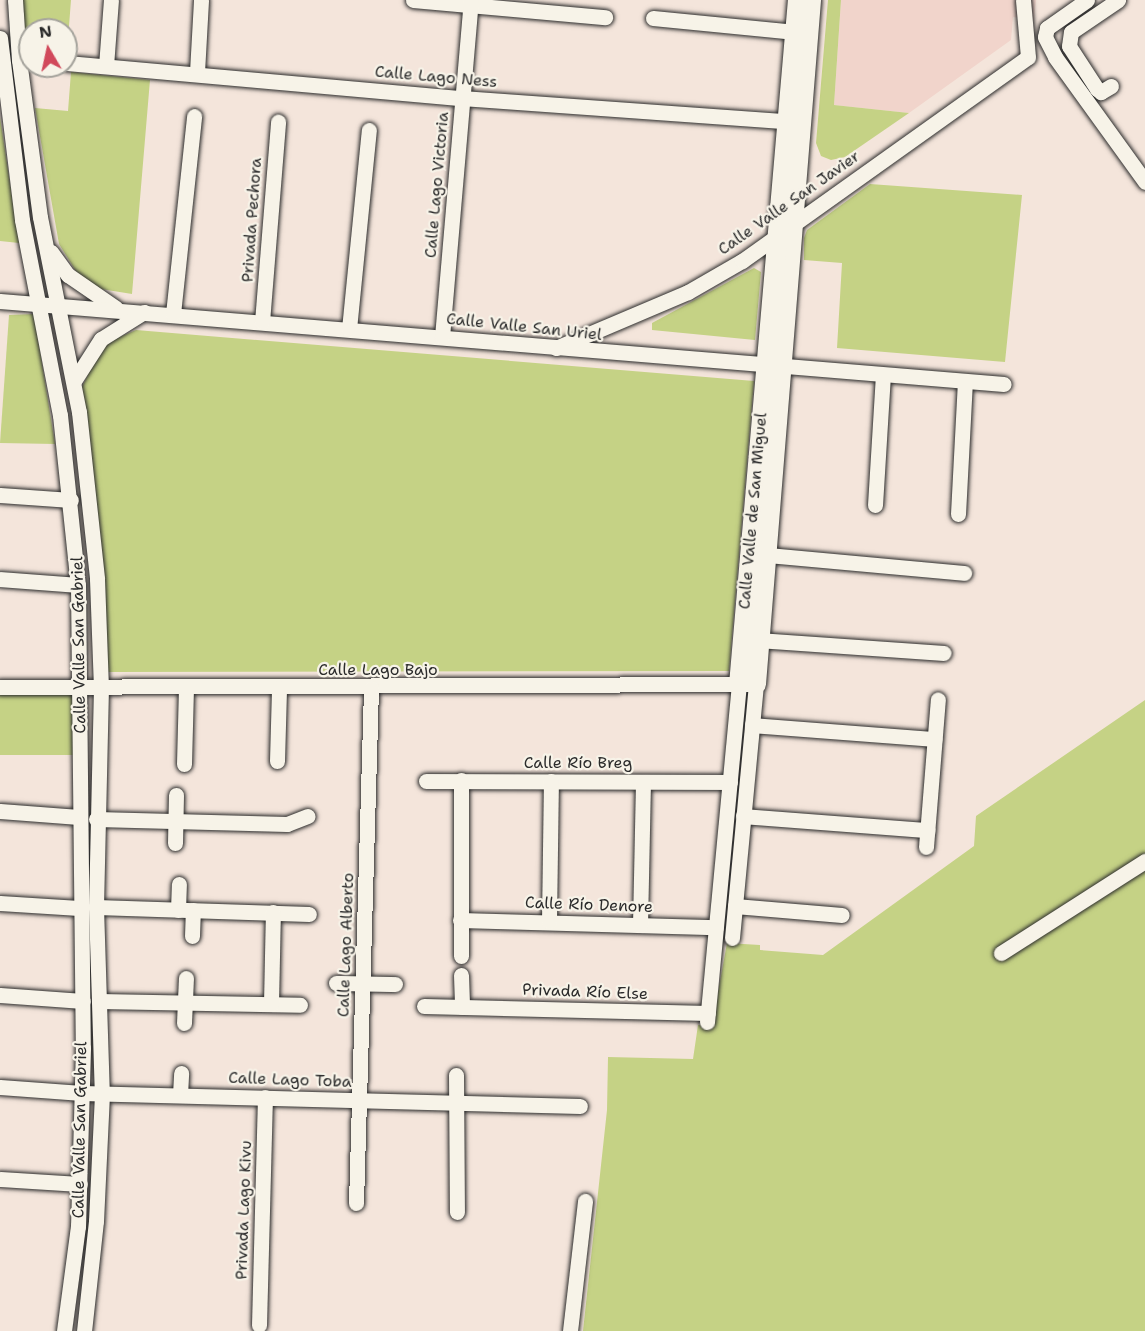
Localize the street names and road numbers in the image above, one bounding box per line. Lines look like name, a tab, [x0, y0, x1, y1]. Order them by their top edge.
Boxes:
street label: Calle Lago Ness	[374, 62, 498, 92]
street label: Calle Lago Victoria	[421, 111, 453, 259]
street label: Calle Valle San Javier	[714, 147, 864, 259]
street label: Privada Pechora	[238, 157, 266, 283]
street label: Calle Valle San Uriel	[445, 309, 603, 345]
street label: Calle Valle de San Miguel	[735, 412, 771, 610]
street label: Calle Valle San Gabriel	[68, 556, 90, 734]
street label: Calle Lago Bajo	[318, 660, 438, 680]
street label: Calle Río Breg	[524, 753, 632, 773]
street label: Calle Lago Alberto	[334, 872, 358, 1018]
street label: Calle Río Denore	[525, 893, 653, 917]
street label: Privada Río Else	[522, 980, 648, 1004]
street label: Calle Valle San Gabriel	[69, 1041, 91, 1219]
street label: Calle Lago Toba	[228, 1068, 352, 1092]
street label: Privada Lago Kivu	[232, 1140, 256, 1280]

